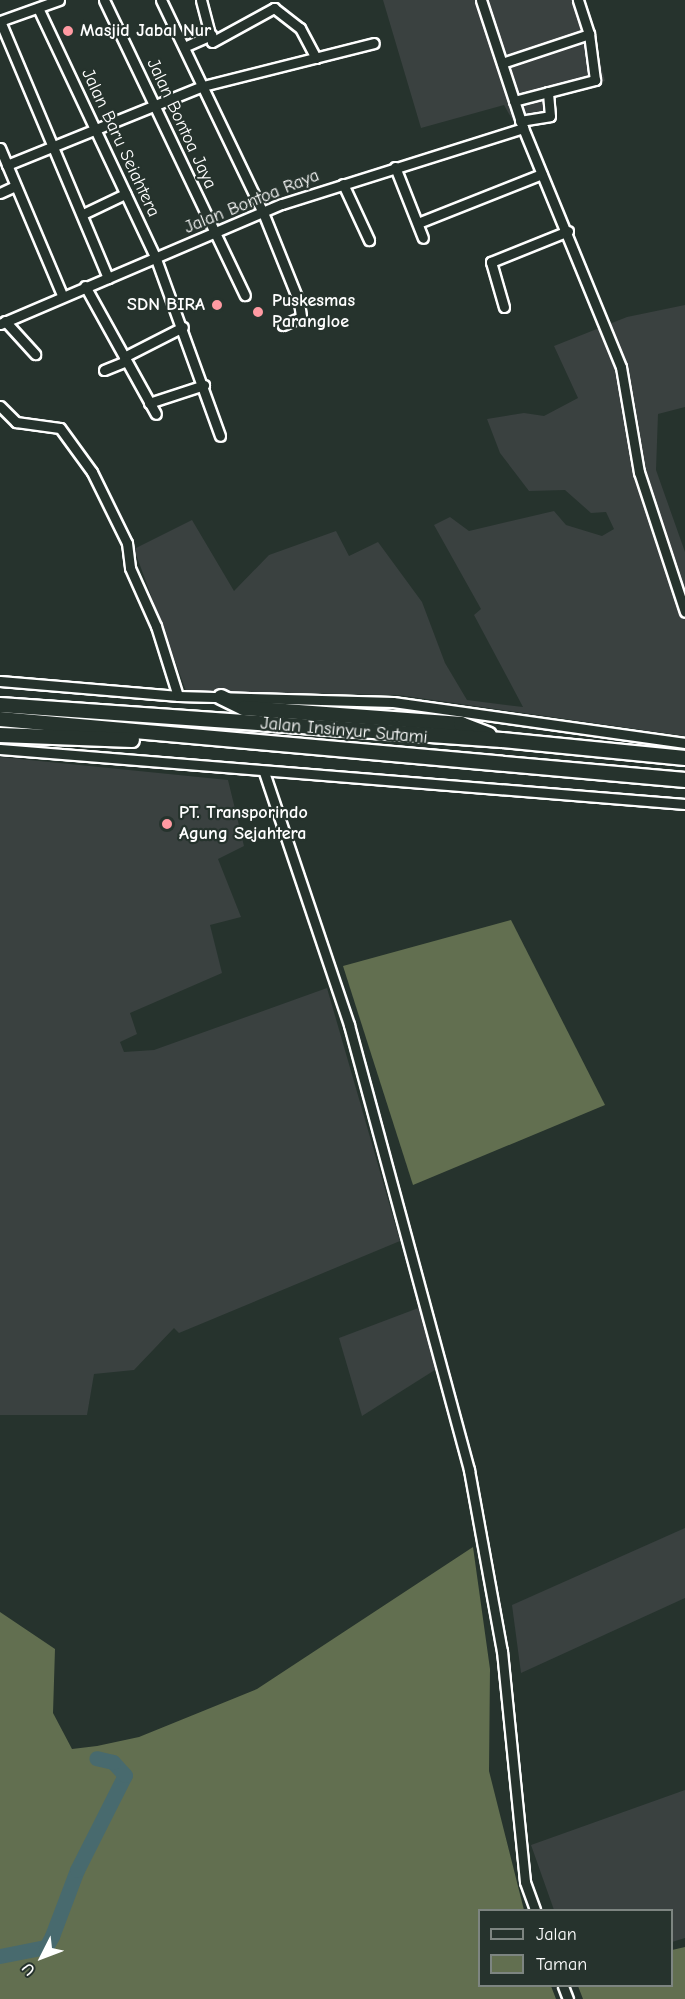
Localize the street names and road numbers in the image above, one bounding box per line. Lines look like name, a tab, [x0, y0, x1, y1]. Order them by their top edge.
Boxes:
street label: Jalan Bontoa Jaya	[141, 55, 221, 193]
street label: Jalan Baru Seiahtera	[76, 65, 164, 221]
street label: Jalan Bontoa Raya	[181, 165, 323, 239]
street label: Jalan Insinyur Sutami	[260, 713, 428, 749]

